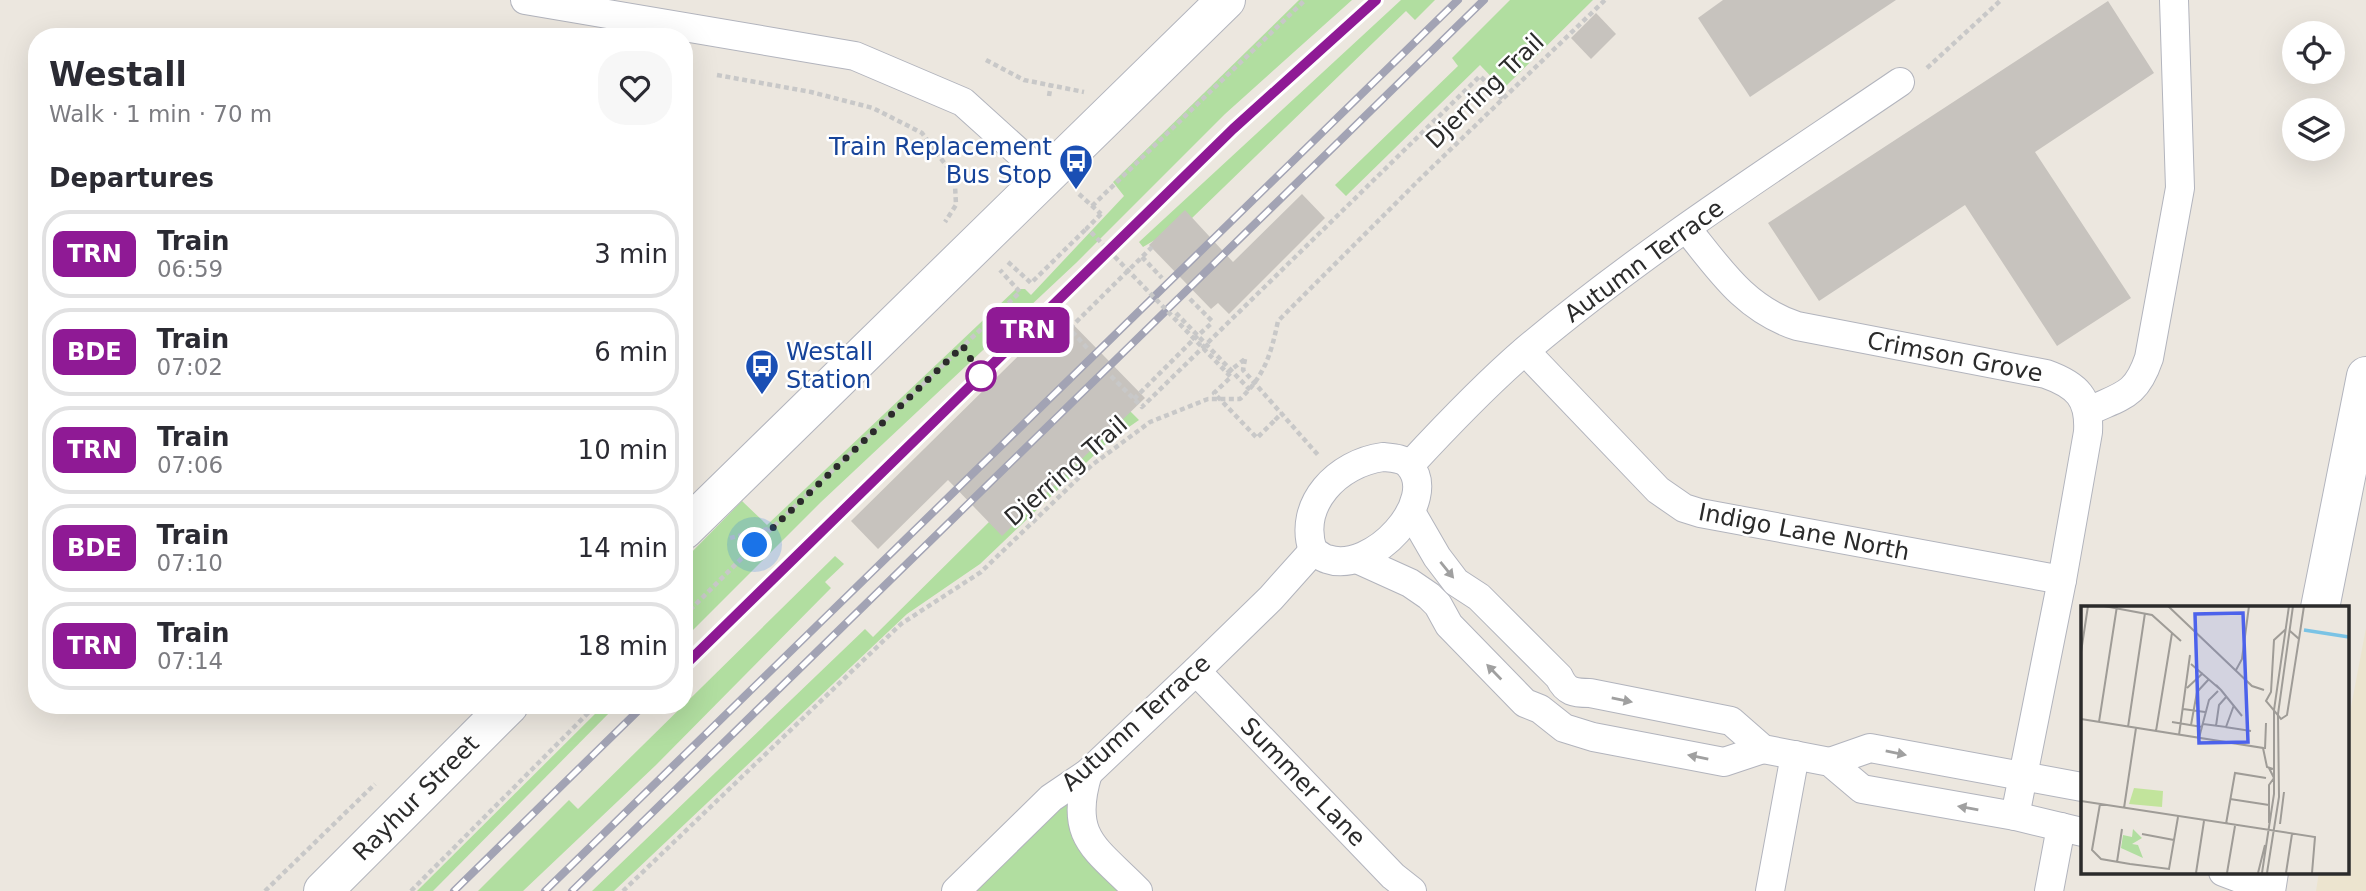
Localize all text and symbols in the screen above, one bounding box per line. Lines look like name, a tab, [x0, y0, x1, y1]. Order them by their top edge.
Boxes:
map controls	[2282, 21, 2345, 161]
button: locate	[2282, 21, 2345, 84]
street label: Djerring Trail	[1420, 28, 1550, 154]
button: heart	[598, 51, 672, 125]
text: Westall	[49, 55, 187, 94]
button: layers	[2282, 98, 2345, 161]
text: Walk · 1 min · 70 m	[49, 101, 272, 127]
place label: Train Replacement Bus Stop	[828, 133, 1052, 189]
bus stop icon: Train Replacement Bus Stop	[1057, 142, 1095, 191]
text: Departures	[49, 163, 214, 193]
street label: Autumn Terrace	[1559, 194, 1729, 328]
text: Train	[157, 226, 230, 256]
text: 3 min	[594, 239, 668, 269]
text: TRN	[67, 240, 122, 268]
text: 06:59	[157, 256, 223, 282]
line badge: TRN	[988, 307, 1068, 353]
text: TRN	[1001, 316, 1055, 344]
text: Train	[157, 324, 229, 354]
street label: Crimson Grove	[1865, 326, 2045, 388]
text: 6 min	[594, 337, 668, 367]
text: BDE	[67, 338, 122, 366]
place label: Westall Station	[786, 338, 873, 394]
bus stop icon: Westall Station	[743, 347, 781, 396]
text: 07:02	[157, 354, 223, 380]
unlabelled marker	[966, 361, 996, 391]
street label: Djerring Trail	[999, 410, 1133, 532]
text: Train	[157, 422, 230, 452]
text: 10 min	[578, 435, 668, 465]
text: TRN	[67, 436, 122, 464]
text: 07:06	[157, 452, 223, 478]
street label: Indigo Lane North	[1696, 498, 1912, 566]
text: Train	[157, 520, 229, 550]
your location	[737, 527, 772, 562]
text: 14 min	[578, 533, 668, 563]
text: BDE	[67, 534, 122, 562]
text: 07:10	[157, 550, 223, 576]
one-way arrow	[1439, 561, 1454, 578]
inset map	[2081, 606, 2348, 874]
text: Train	[157, 618, 230, 648]
text: 18 min	[578, 631, 668, 661]
text: TRN	[67, 632, 122, 660]
text: 07:14	[157, 648, 223, 674]
street label: Autumn Terrace	[1056, 649, 1216, 797]
one-way arrow	[1486, 664, 1503, 681]
one-way arrow	[1611, 694, 1633, 705]
street label: Summer Lane	[1235, 712, 1371, 852]
street label: Rayhur Street	[347, 729, 485, 867]
one-way arrow	[1885, 748, 1907, 759]
one-way arrow	[1687, 751, 1709, 762]
one-way arrow	[1957, 802, 1979, 813]

